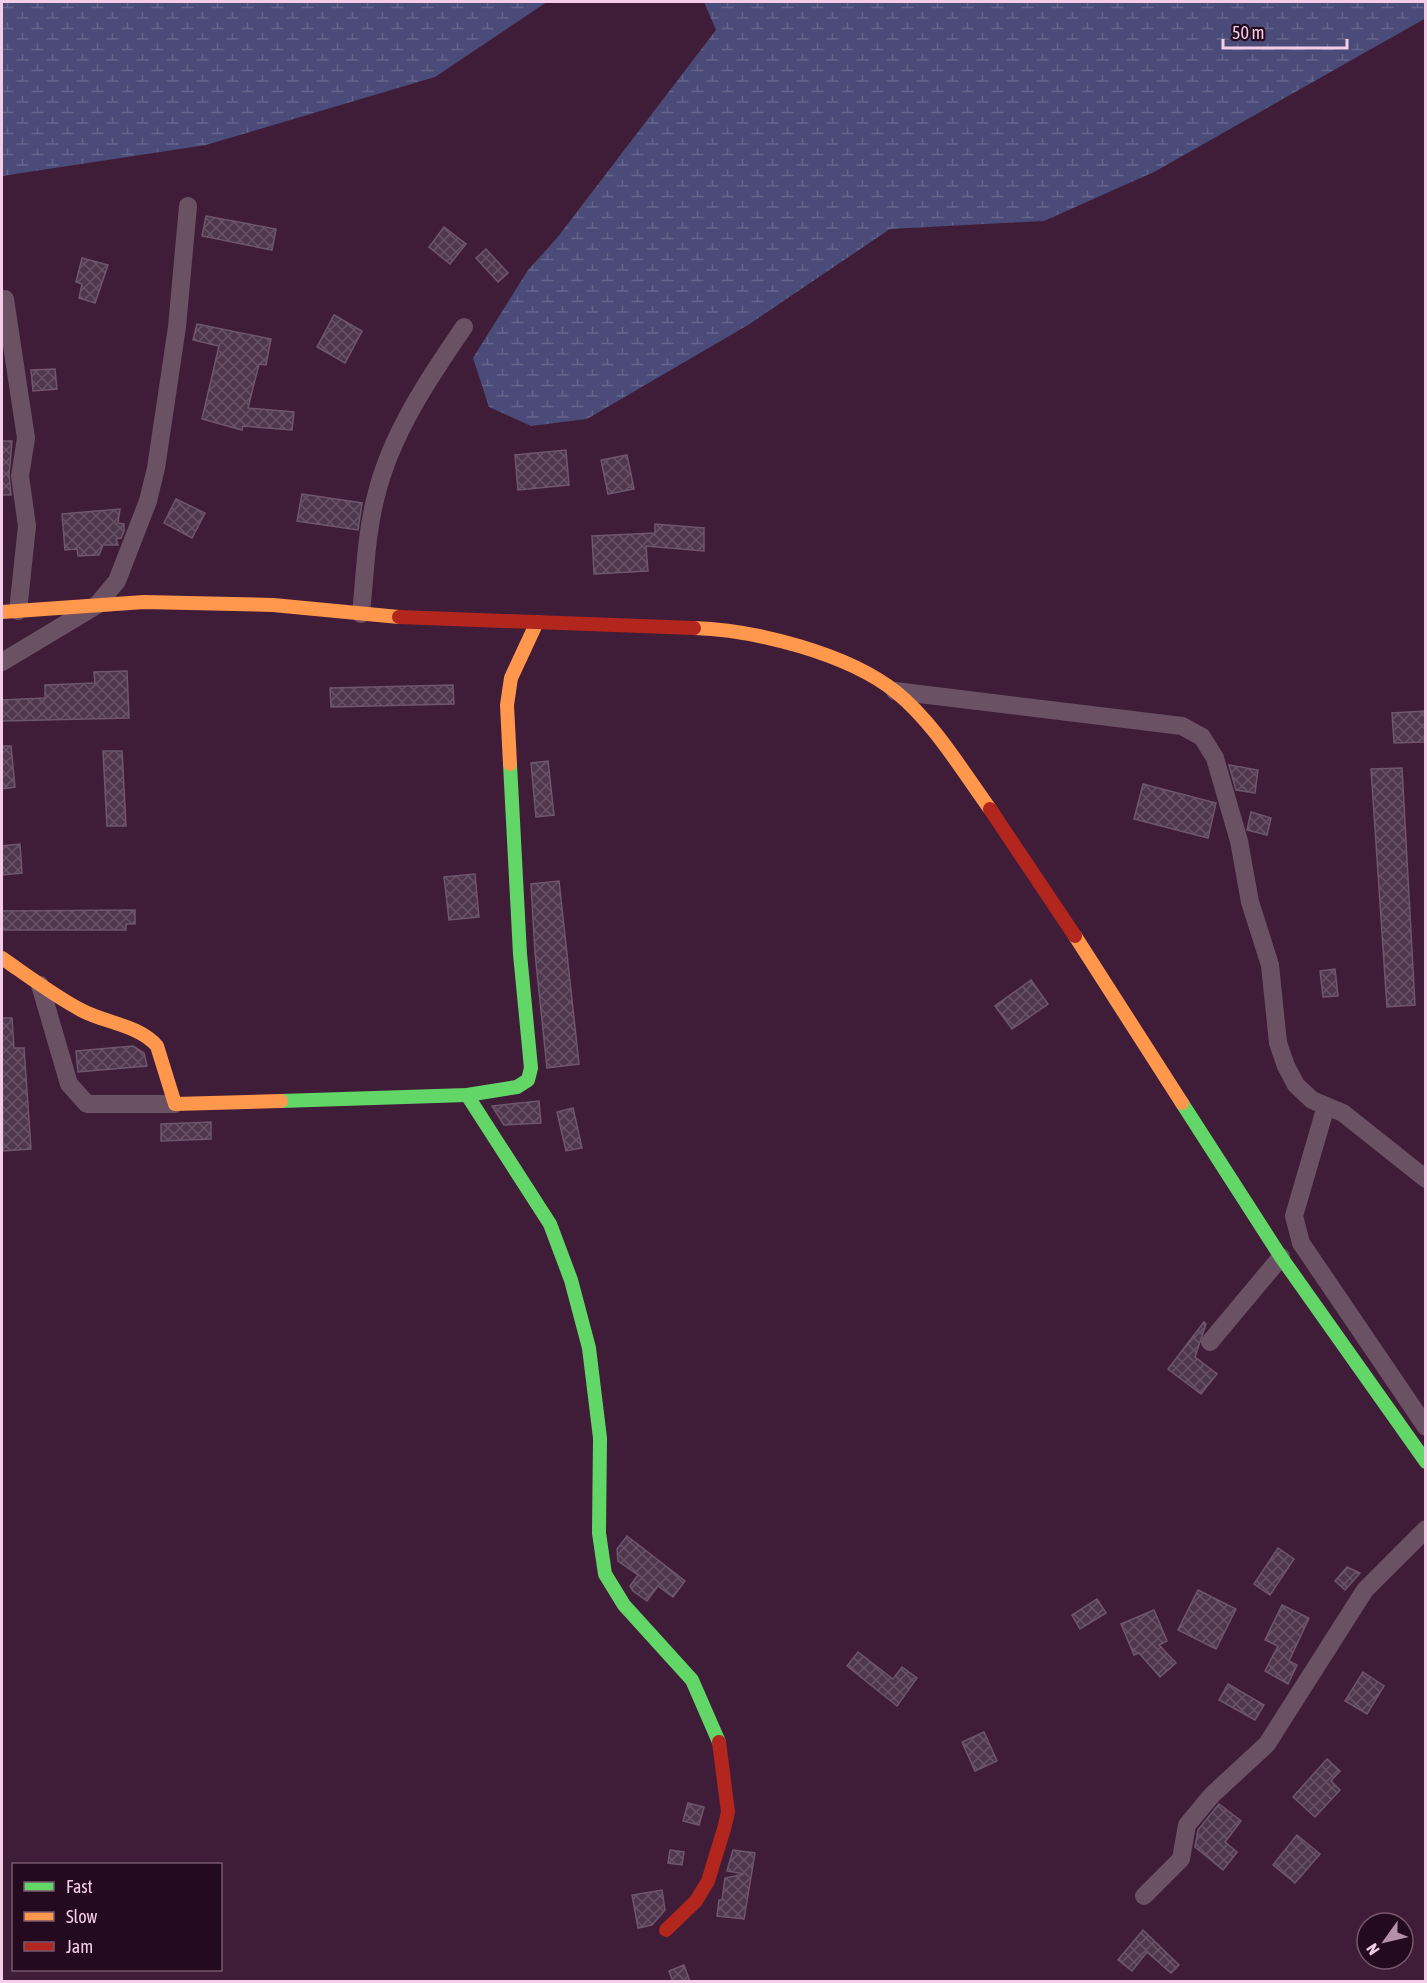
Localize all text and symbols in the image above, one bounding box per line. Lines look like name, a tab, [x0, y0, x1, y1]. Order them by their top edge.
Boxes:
scale bar	[1223, 12, 1348, 50]
text: 50 m	[1232, 22, 1264, 43]
legend	[12, 1863, 222, 1971]
text: Fast	[66, 1876, 93, 1897]
text: Slow	[66, 1906, 97, 1927]
north arrow	[1355, 1911, 1415, 1971]
text: Jam	[66, 1936, 93, 1957]
text: N	[1362, 1940, 1383, 1958]

